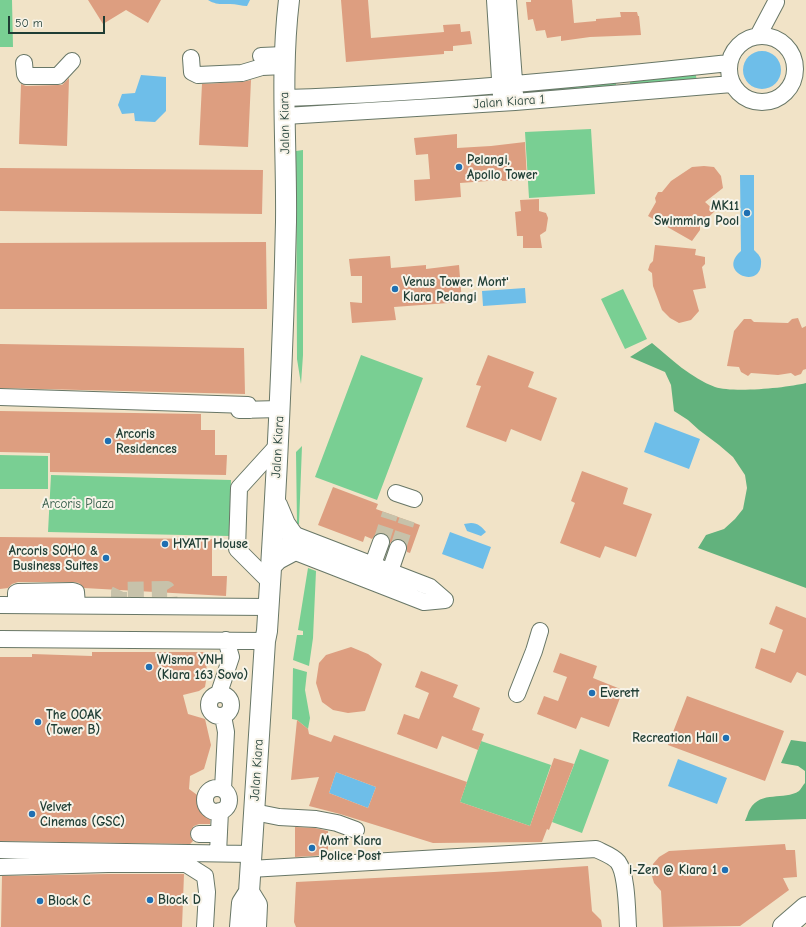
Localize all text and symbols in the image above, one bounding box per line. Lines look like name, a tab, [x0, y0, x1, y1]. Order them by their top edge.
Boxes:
scale bar	[10, 8, 107, 34]
text: 50 m	[15, 16, 43, 30]
street label: Jalan Kiara	[277, 92, 293, 154]
street label: Jalan Kiara 1	[473, 92, 545, 112]
place label: Pelangi, Apollo Tower	[467, 152, 537, 183]
marker: Pelangi, Apollo Tower	[454, 162, 464, 172]
place label: MK11 Swimming Pool	[654, 198, 739, 229]
marker: MK11 Swimming Pool	[742, 208, 752, 218]
place label: Venus Tower, Mont' Kiara Pelangi	[403, 274, 509, 305]
marker: Venus Tower, Mont' Kiara Pelangi	[390, 284, 400, 294]
street label: Jalan Kiara	[269, 415, 287, 479]
place label: Arcoris Residences	[116, 426, 177, 457]
marker: Arcoris Residences	[103, 436, 113, 446]
park label: Arcoris Plaza	[42, 496, 114, 512]
place label: HYATT House	[173, 536, 248, 552]
marker: HYATT House	[160, 539, 170, 549]
place label: Arcoris SOHO & Business Suites	[9, 543, 98, 574]
marker: Arcoris SOHO & Business Suites	[101, 553, 111, 563]
place label: Wisma YNH (Kiara 163 Sovo)	[157, 652, 248, 683]
marker: Wisma YNH (Kiara 163 Sovo)	[144, 662, 154, 672]
place label: Everett	[600, 685, 639, 701]
marker: Everett	[587, 688, 597, 698]
place label: The OOAK (Tower B)	[46, 707, 102, 738]
marker: The OOAK (Tower B)	[33, 717, 43, 727]
place label: Recreation Hall	[632, 730, 718, 746]
marker: Recreation Hall	[721, 733, 731, 743]
street label: Jalan Kiara	[247, 738, 267, 802]
place label: Velvet Cinemas (GSC)	[40, 799, 125, 830]
marker: Velvet Cinemas (GSC)	[27, 809, 37, 819]
place label: Mont Kiara Police Post	[320, 833, 382, 864]
marker: Mont Kiara Police Post	[307, 843, 317, 853]
place label: i-Zen @ Kiara 1	[629, 862, 717, 878]
marker: i-Zen @ Kiara 1	[720, 865, 730, 875]
place label: Block D	[158, 892, 201, 908]
place label: Block C	[48, 893, 91, 909]
marker: Block D	[145, 895, 155, 905]
marker: Block C	[35, 896, 45, 906]

